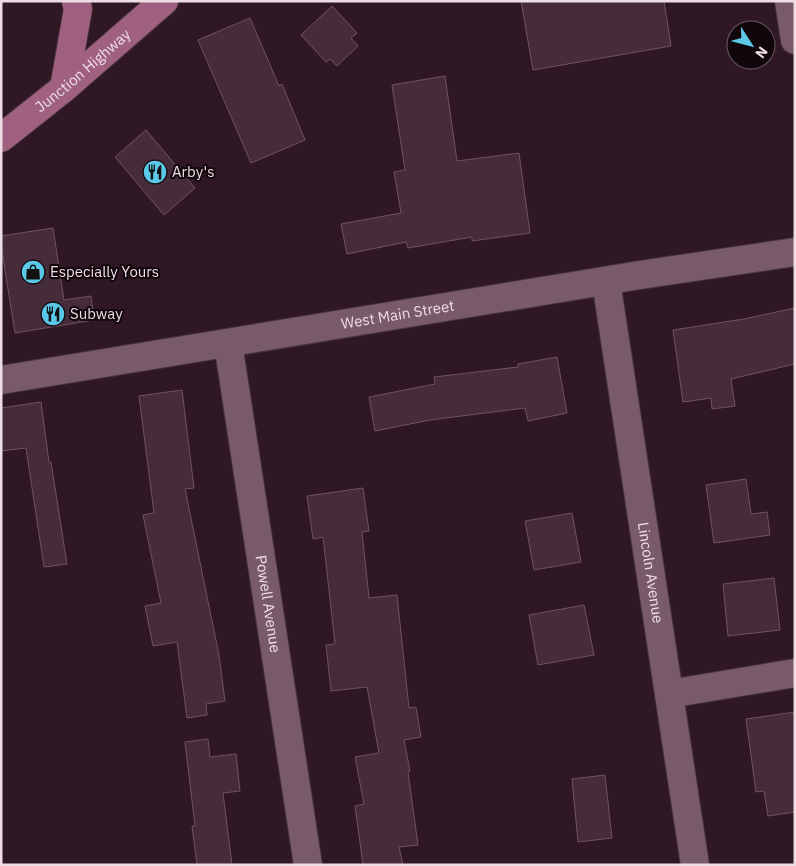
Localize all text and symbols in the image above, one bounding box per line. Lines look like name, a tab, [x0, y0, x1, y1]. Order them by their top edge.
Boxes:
north arrow	[726, 20, 776, 70]
street label: Junction Highway	[31, 24, 135, 116]
text: N	[751, 43, 772, 62]
restaurant icon: Arby's	[142, 159, 168, 185]
place label: Arby's	[172, 162, 214, 181]
shop icon: Especially Yours	[20, 259, 46, 285]
place label: Especially Yours	[50, 262, 159, 281]
street label: West Main Street	[339, 296, 456, 333]
restaurant icon: Subway	[40, 301, 66, 327]
place label: Subway	[70, 304, 123, 323]
street label: Lincoln Avenue	[634, 521, 668, 624]
street label: Powell Avenue	[252, 554, 285, 654]

